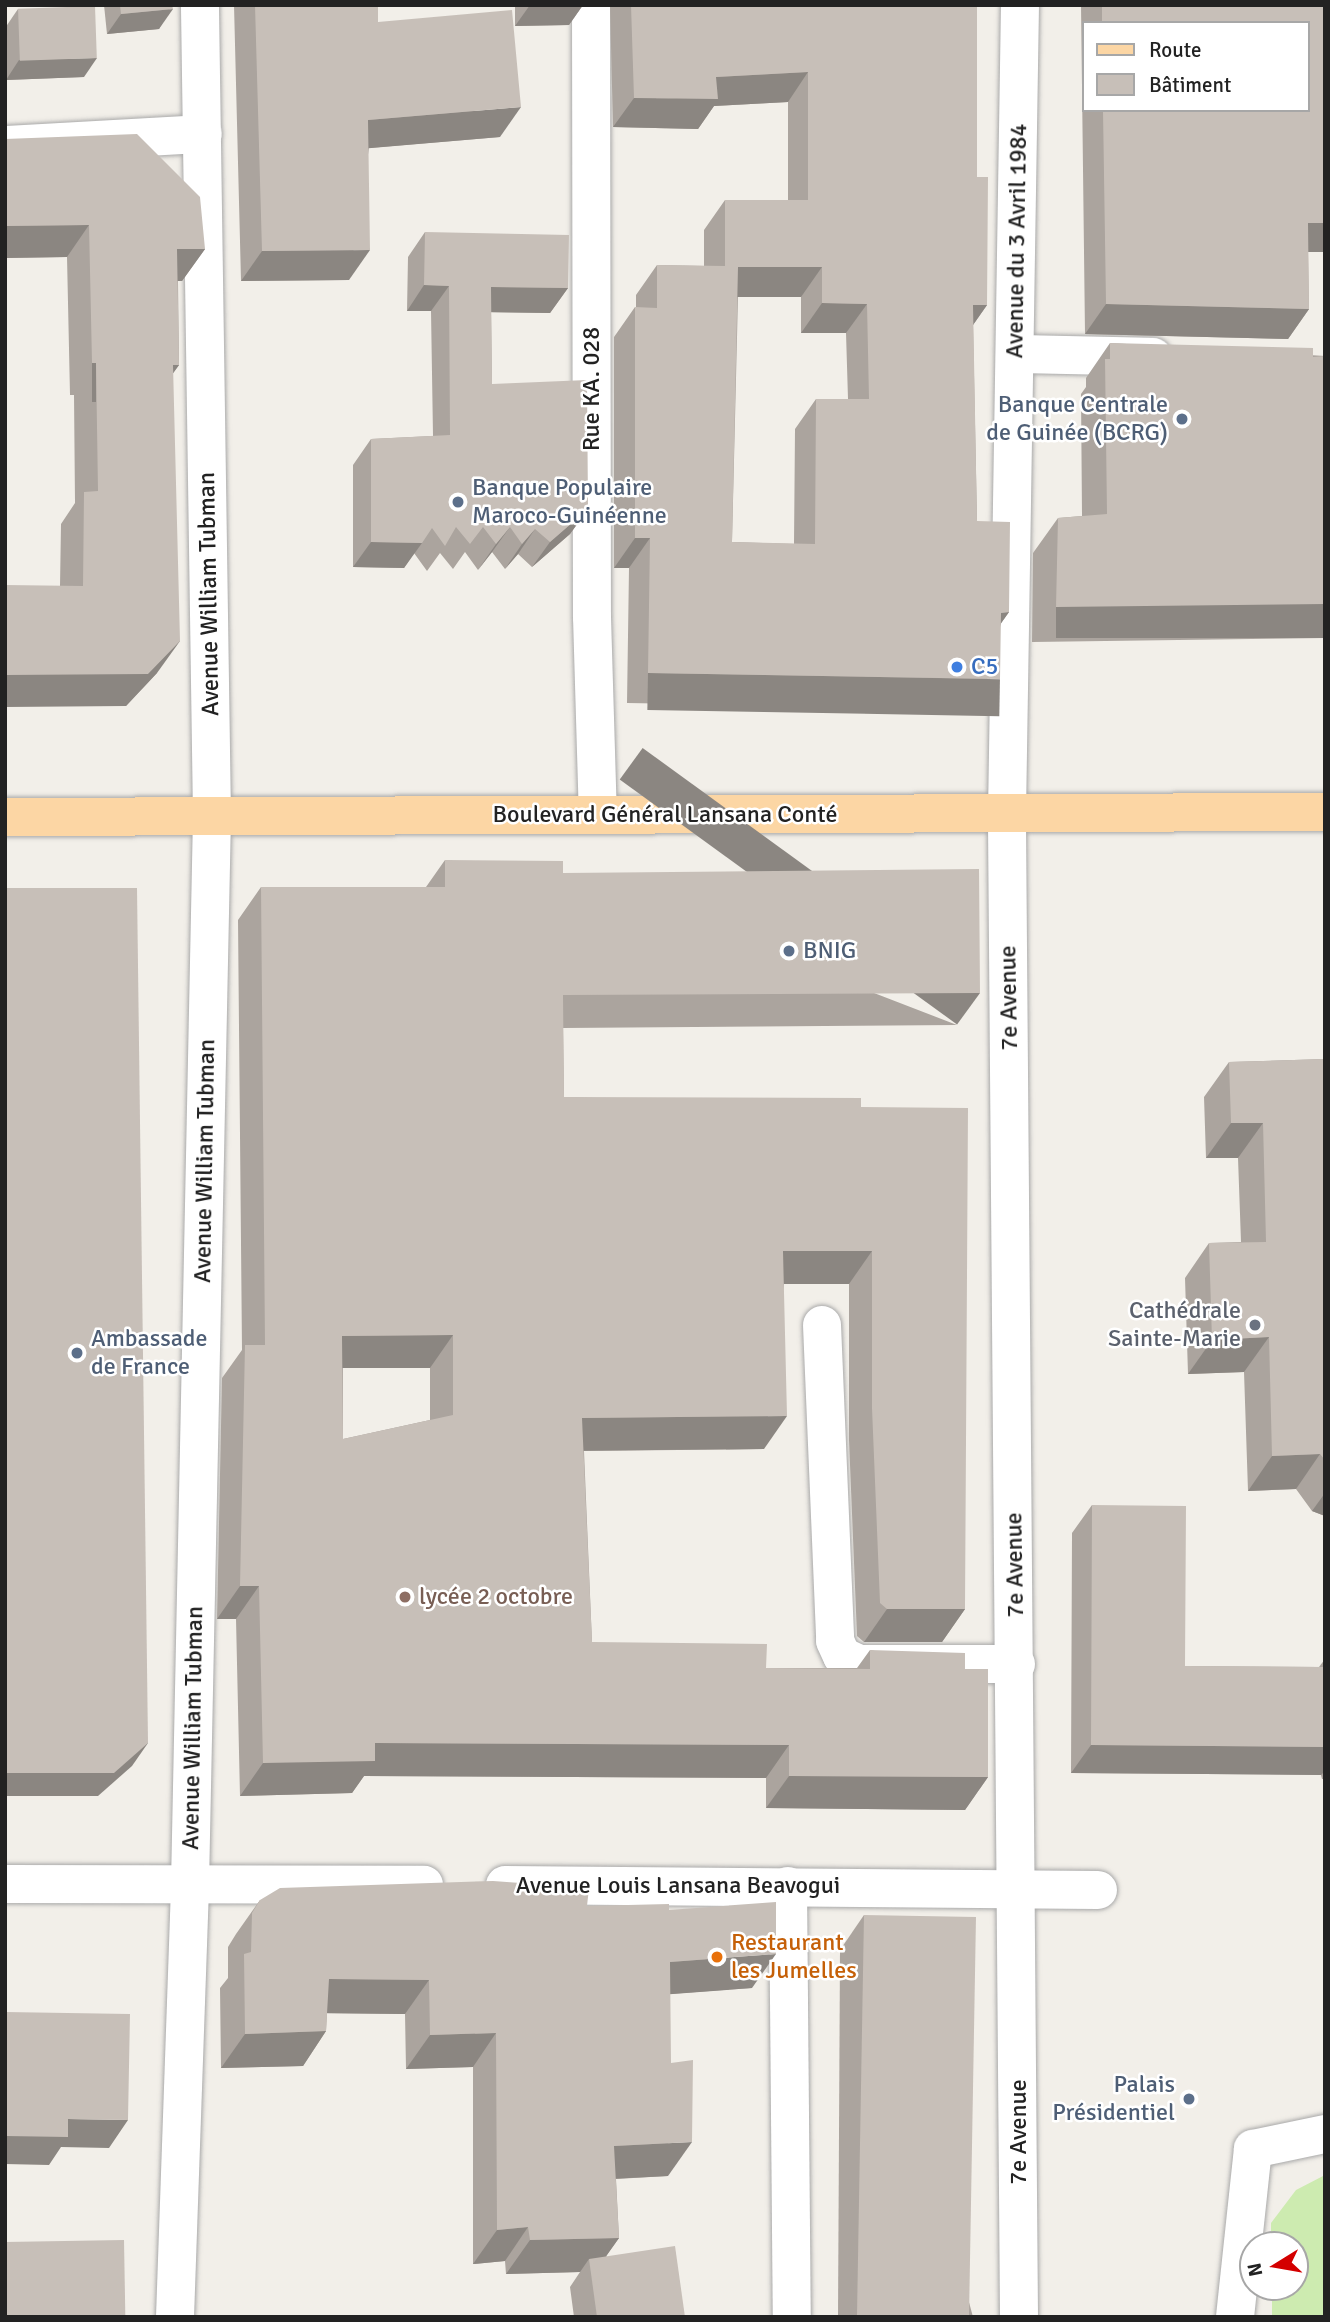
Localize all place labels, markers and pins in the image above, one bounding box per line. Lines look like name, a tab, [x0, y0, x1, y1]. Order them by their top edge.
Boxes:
place label: Banque Centrale de Guinée (BCRG)	[986, 391, 1168, 447]
marker: Banque Centrale de Guinée (BCRG)	[1174, 411, 1190, 427]
place label: Banque Populaire Maroco-Guinéenne	[472, 474, 667, 530]
marker: Banque Populaire Maroco-Guinéenne	[450, 494, 466, 510]
place label: C5	[971, 653, 998, 681]
marker: C5	[949, 659, 965, 675]
place label: BNIG	[803, 937, 856, 965]
marker: BNIG	[781, 943, 797, 959]
place label: Cathédrale Sainte-Marie	[1108, 1297, 1241, 1353]
marker: Cathédrale Sainte-Marie	[1247, 1317, 1263, 1333]
place label: Ambassade de France	[91, 1325, 207, 1381]
marker: Ambassade de France	[69, 1345, 85, 1361]
place label: lycée 2 octobre	[419, 1583, 573, 1611]
marker: lycée 2 octobre	[397, 1589, 413, 1605]
place label: Restaurant les Jumelles	[731, 1929, 857, 1985]
marker: Restaurant les Jumelles	[709, 1949, 725, 1965]
place label: Palais Présidentiel	[1052, 2071, 1175, 2127]
marker: Palais Présidentiel	[1181, 2091, 1197, 2107]

